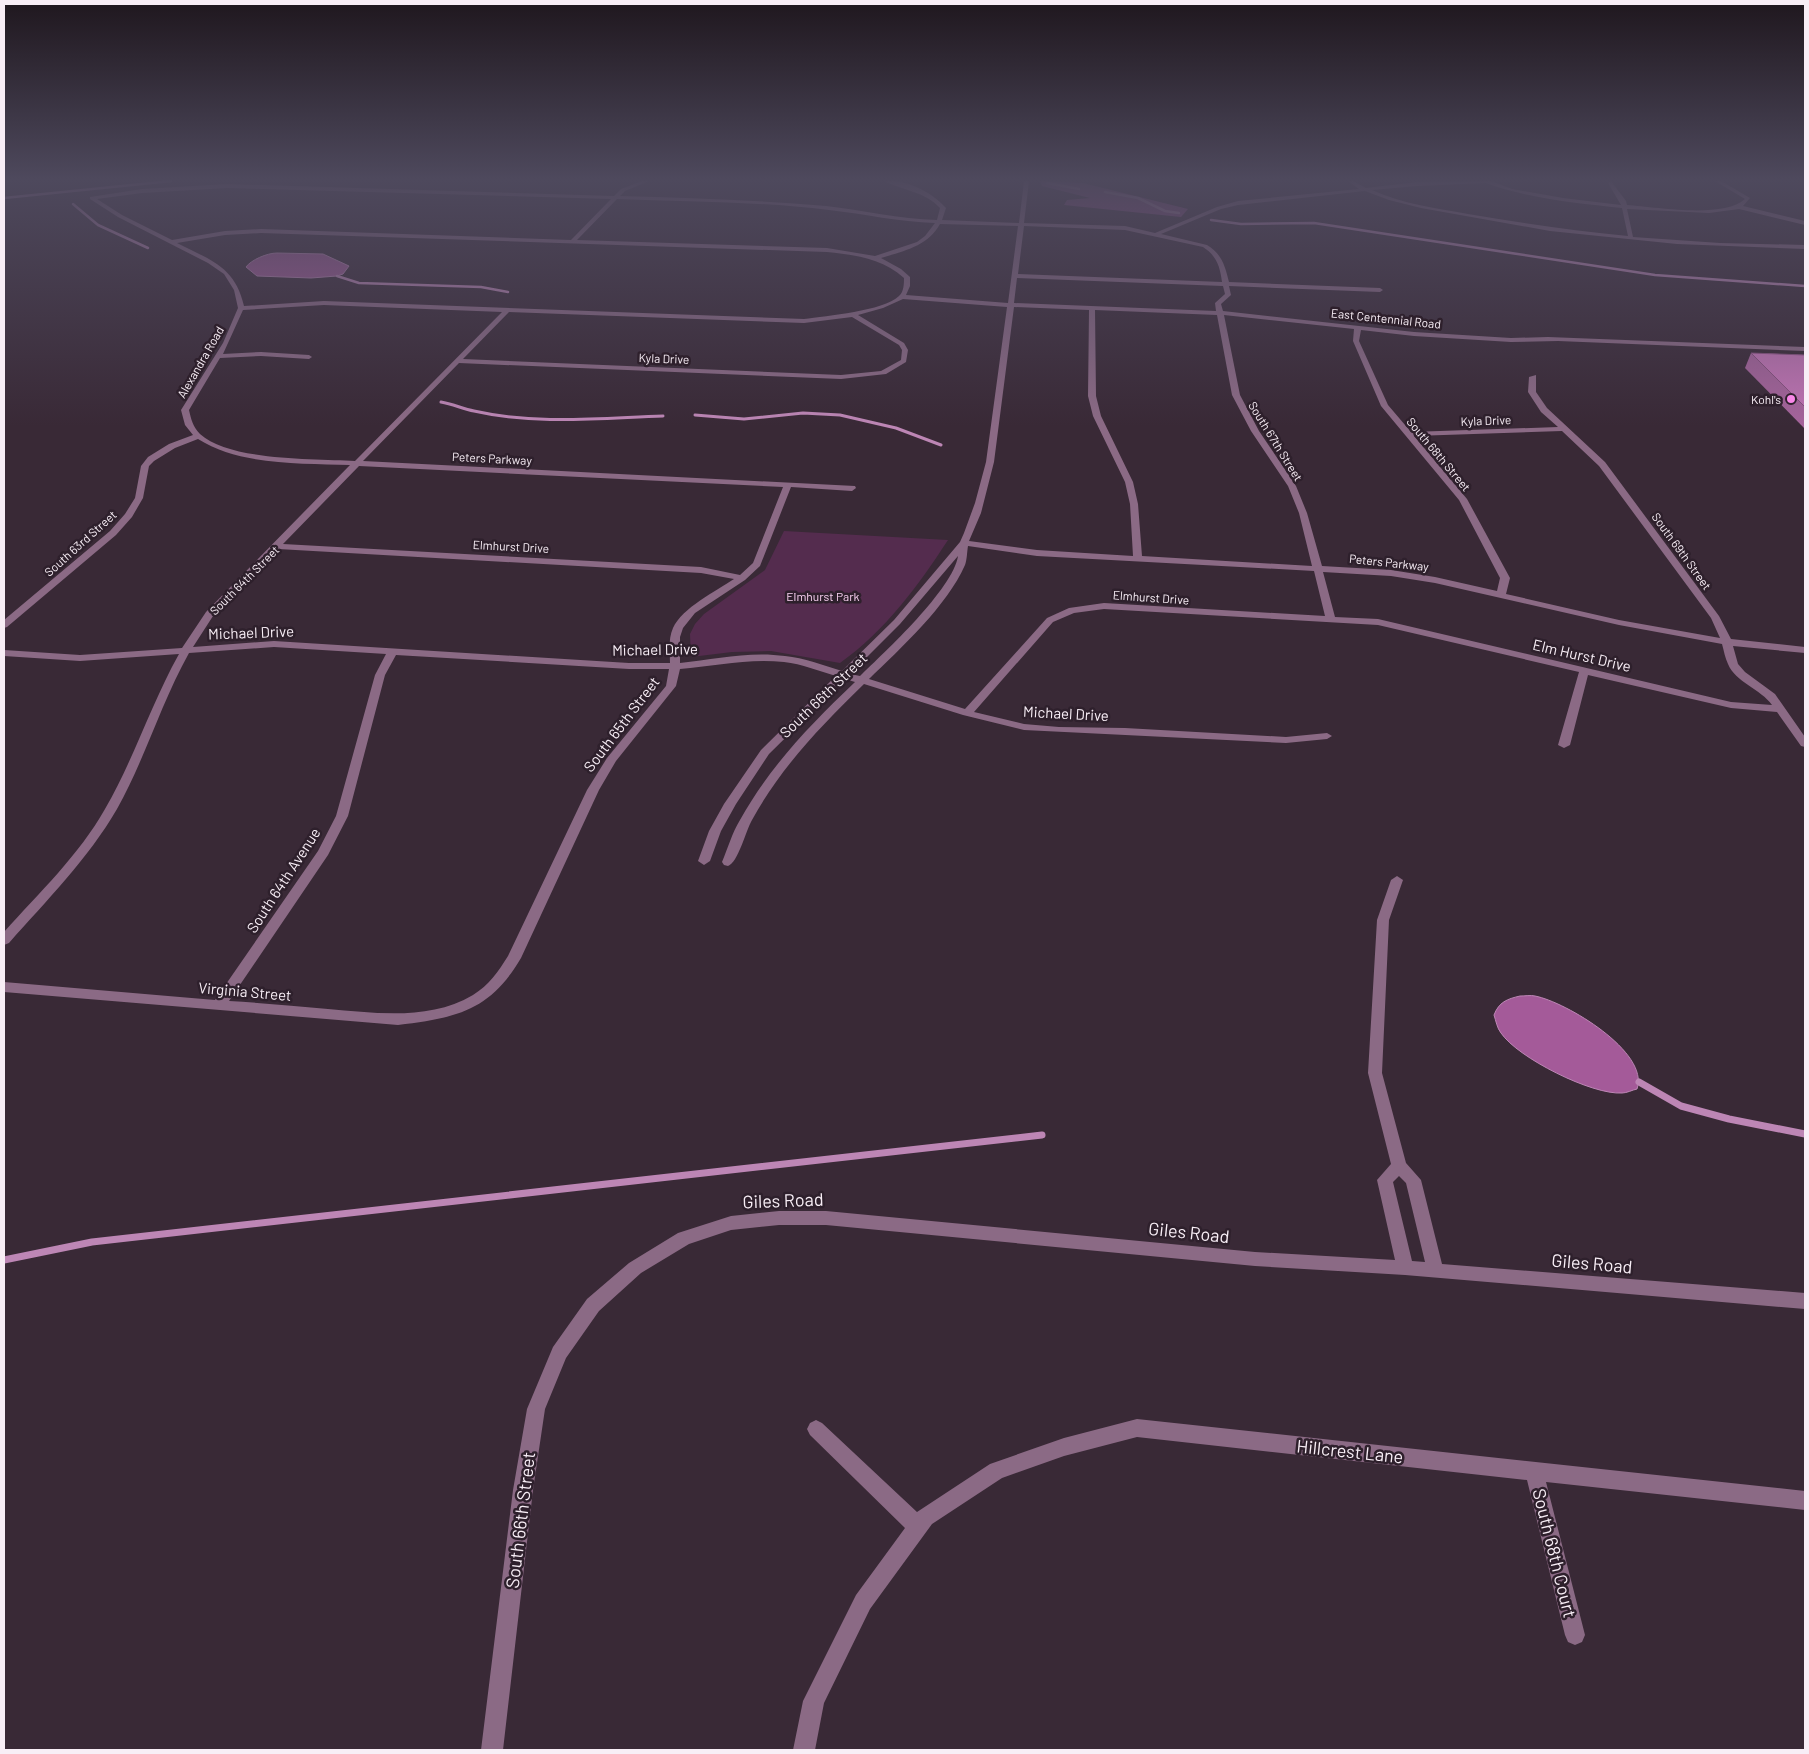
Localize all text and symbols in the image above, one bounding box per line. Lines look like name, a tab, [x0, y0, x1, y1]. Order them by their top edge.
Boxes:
street label: East Centennial Road	[1330, 305, 1442, 331]
street label: Alexandra Road	[174, 324, 226, 400]
street label: Kyla Drive	[638, 350, 690, 366]
place label: Kohl's	[1751, 392, 1781, 406]
marker: Kohl's	[1785, 393, 1797, 405]
street label: South 67th Street	[1246, 399, 1306, 483]
street label: Kyla Drive	[1460, 412, 1512, 428]
street label: South 68th Street	[1404, 414, 1474, 494]
street label: Peters Parkway	[452, 449, 533, 467]
street label: South 63rd Street	[41, 507, 119, 579]
street label: South 69th Street	[1649, 510, 1715, 592]
street label: Elmhurst Drive	[472, 537, 550, 555]
street label: South 64th Street	[207, 543, 281, 617]
street label: Peters Parkway	[1348, 551, 1430, 573]
street label: Elmhurst Drive	[1112, 587, 1190, 607]
park label: Elmhurst Park	[786, 589, 860, 603]
street label: Michael Drive	[208, 622, 294, 642]
street label: Elm Hurst Drive	[1531, 635, 1633, 675]
street label: Michael Drive	[612, 639, 698, 659]
street label: South 66th Street	[776, 649, 870, 741]
street label: South 65th Street	[579, 673, 663, 775]
street label: Michael Drive	[1023, 702, 1109, 724]
street label: South 64th Avenue	[242, 824, 324, 936]
street label: Virginia Street	[198, 978, 292, 1004]
street label: Giles Road	[742, 1188, 824, 1212]
street label: Giles Road	[1147, 1217, 1231, 1247]
street label: Giles Road	[1551, 1249, 1633, 1277]
street label: Hillcrest Lane	[1296, 1434, 1404, 1468]
street label: South 66th Street	[501, 1450, 539, 1590]
street label: South 68th Court	[1528, 1486, 1582, 1620]

